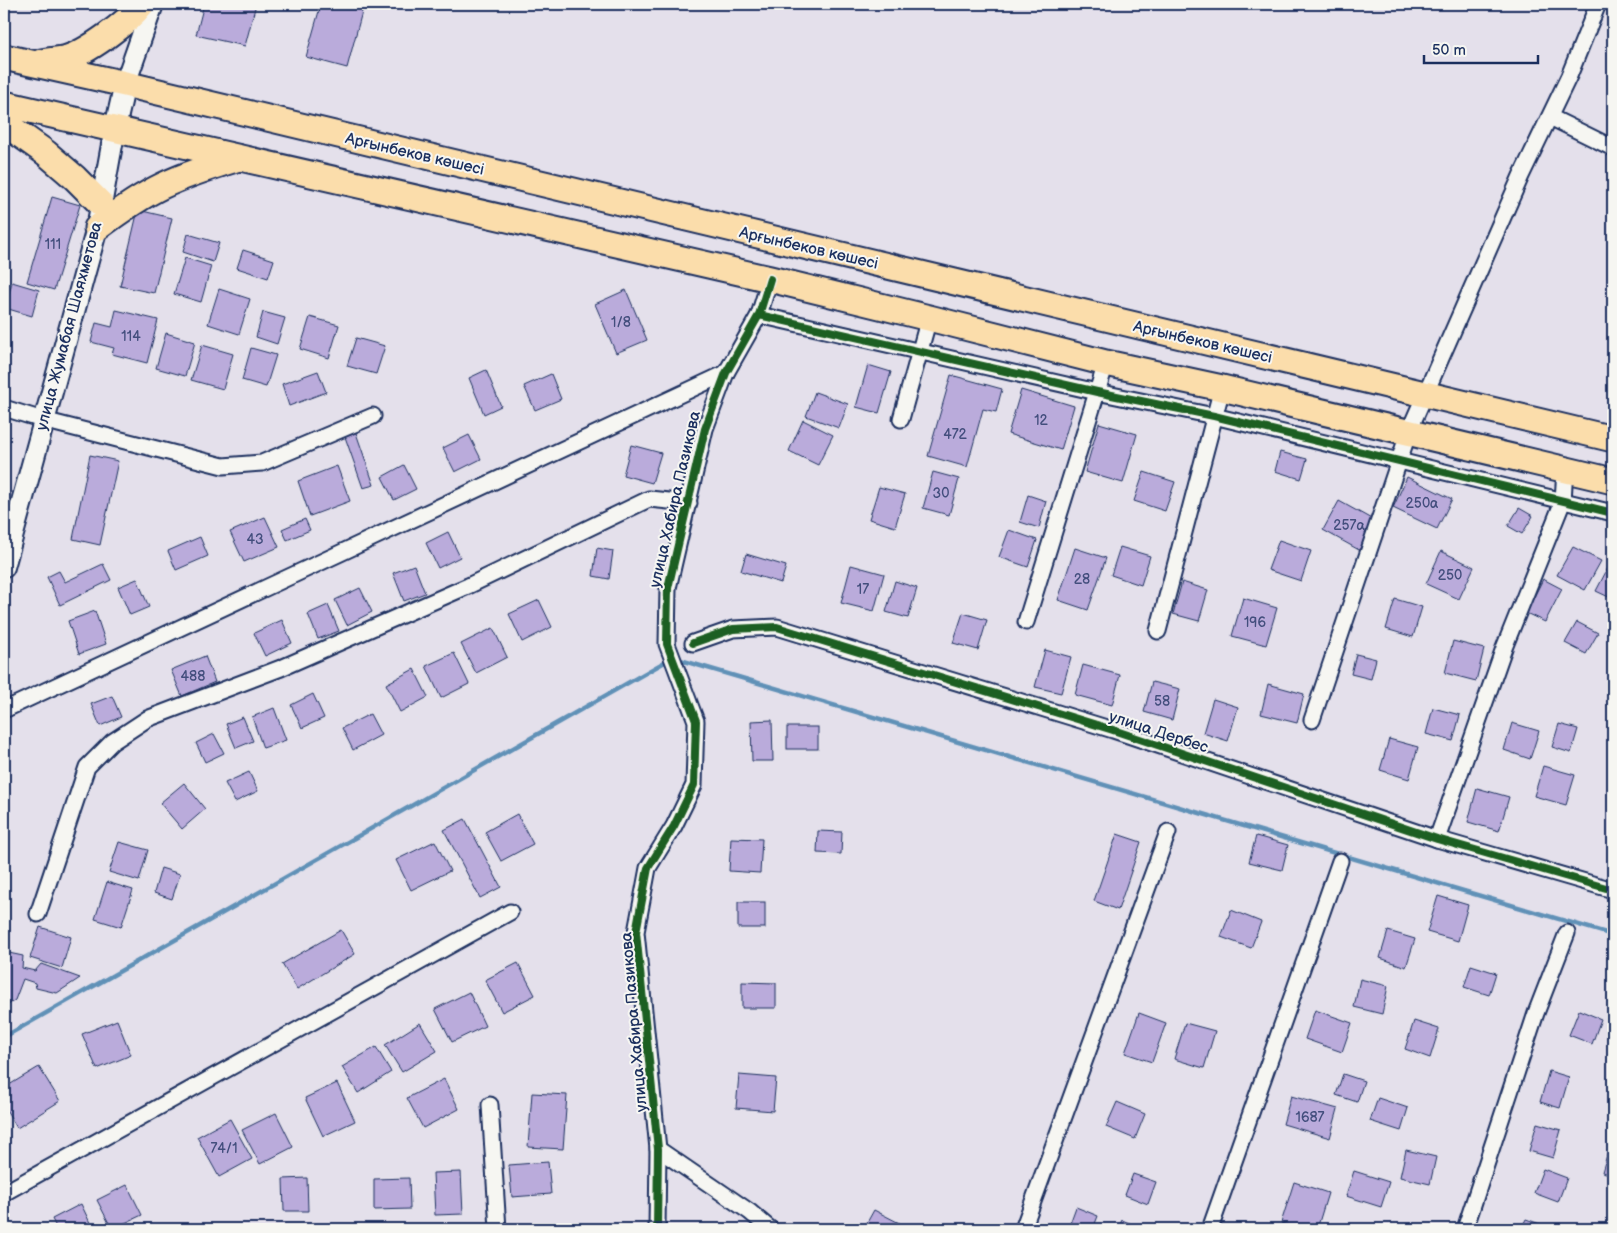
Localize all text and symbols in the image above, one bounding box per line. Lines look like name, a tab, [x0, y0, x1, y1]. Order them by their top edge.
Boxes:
scale bar	[1424, 32, 1538, 64]
text: 50 m	[1432, 41, 1466, 60]
street label: Арғынбеков көшесі	[342, 129, 486, 180]
street label: улица Жумабая Шаяхметова	[32, 219, 107, 433]
street label: Арғынбеков көшесі	[736, 223, 880, 274]
house number: 111	[45, 236, 61, 253]
house number: 1/8	[611, 314, 631, 331]
street label: Арғынбеков көшесі	[1130, 317, 1274, 368]
house number: 114	[121, 328, 141, 345]
street label: улица Хабира Пазикова	[646, 409, 705, 590]
house number: 12	[1034, 412, 1049, 429]
house number: 472	[943, 426, 968, 443]
house number: 30	[933, 485, 949, 502]
house number: 250а	[1406, 495, 1439, 512]
house number: 257а	[1333, 517, 1365, 534]
house number: 43	[246, 531, 264, 548]
house number: 250	[1438, 567, 1462, 584]
house number: 28	[1074, 571, 1090, 588]
house number: 17	[857, 581, 869, 598]
house number: 196	[1244, 614, 1266, 631]
house number: 488	[181, 668, 205, 685]
house number: 58	[1154, 693, 1170, 710]
street label: улица Дербес	[1106, 707, 1211, 757]
street label: улица Хабира Пазикова	[617, 930, 652, 1113]
house number: 1687	[1295, 1109, 1325, 1126]
house number: 74/1	[210, 1140, 238, 1157]

